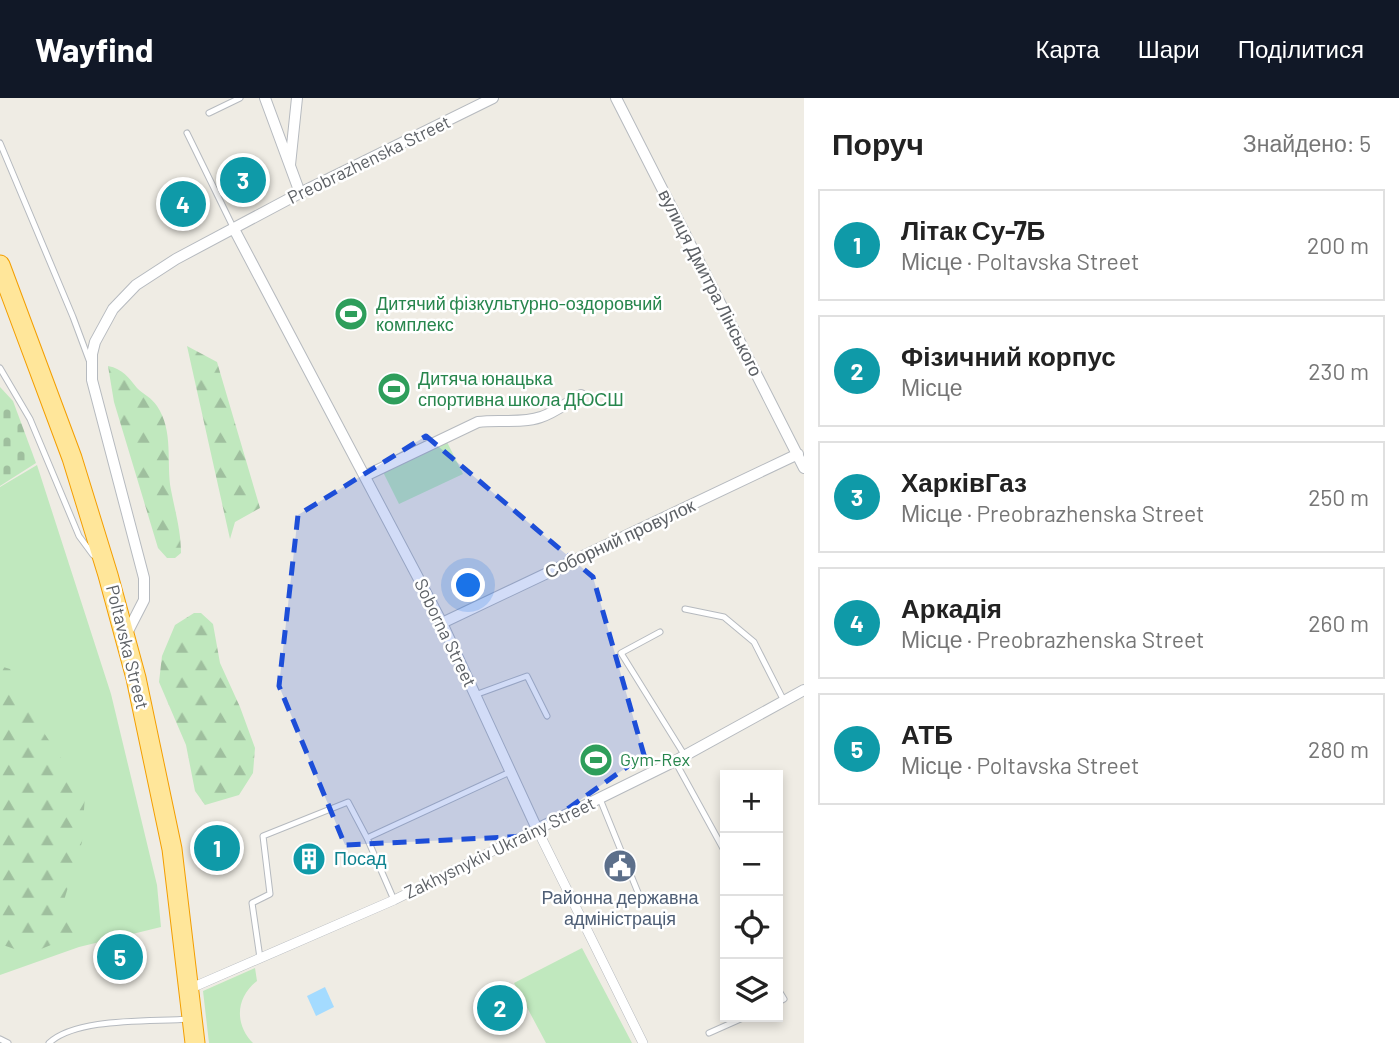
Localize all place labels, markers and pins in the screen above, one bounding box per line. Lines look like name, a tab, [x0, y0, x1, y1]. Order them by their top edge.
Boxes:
pin: 3	[220, 154, 266, 206]
pin: 4	[160, 178, 206, 230]
place label: Дитячий фізкультурно-оздоровчий комплекс	[376, 292, 662, 335]
sports icon: Дитячий фізкультурно-оздоровчий комплекс	[332, 295, 370, 333]
place label: Дитяча юнацька спортивна школа ДЮСШ	[418, 367, 624, 410]
sports icon: Дитяча юнацька спортивна школа ДЮСШ	[375, 370, 413, 408]
sports icon: Gym-Rex	[577, 741, 615, 779]
place label: Gym-Rex	[620, 748, 690, 770]
pin: 1	[194, 822, 240, 874]
building icon: Посад	[290, 840, 328, 878]
place label: Посад	[334, 847, 387, 869]
public building icon: Районна державна адміністрація	[601, 847, 639, 885]
place label: Районна державна адміністрація	[541, 886, 700, 929]
pin: 5	[97, 931, 143, 983]
pin: 2	[477, 982, 523, 1034]

